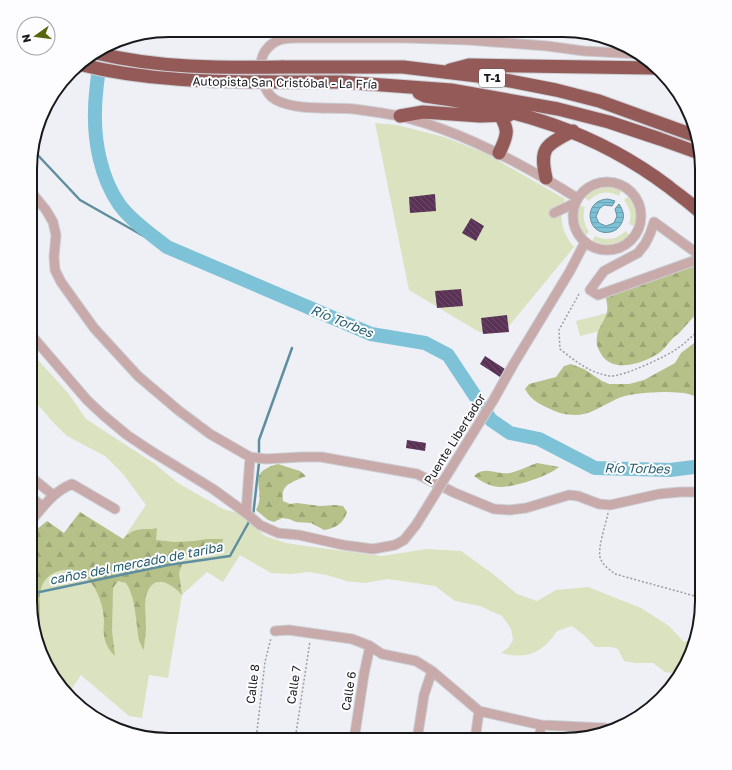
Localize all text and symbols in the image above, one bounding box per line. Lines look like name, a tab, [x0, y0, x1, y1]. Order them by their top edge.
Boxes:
north arrow	[16, 16, 56, 56]
text: N	[18, 33, 33, 44]
road number: T-1	[479, 69, 505, 87]
street label: Autopista San Cristóbal - La Fría	[192, 73, 378, 92]
water label: Río Torbes	[309, 301, 376, 341]
street label: Puente Libertador	[421, 390, 489, 487]
water label: Río Torbes	[604, 459, 671, 477]
water label: caños del mercado de tariba	[48, 538, 225, 588]
street label: Calle 8	[243, 663, 262, 705]
street label: Calle 7	[283, 665, 304, 705]
street label: Calle 6	[338, 670, 359, 712]

